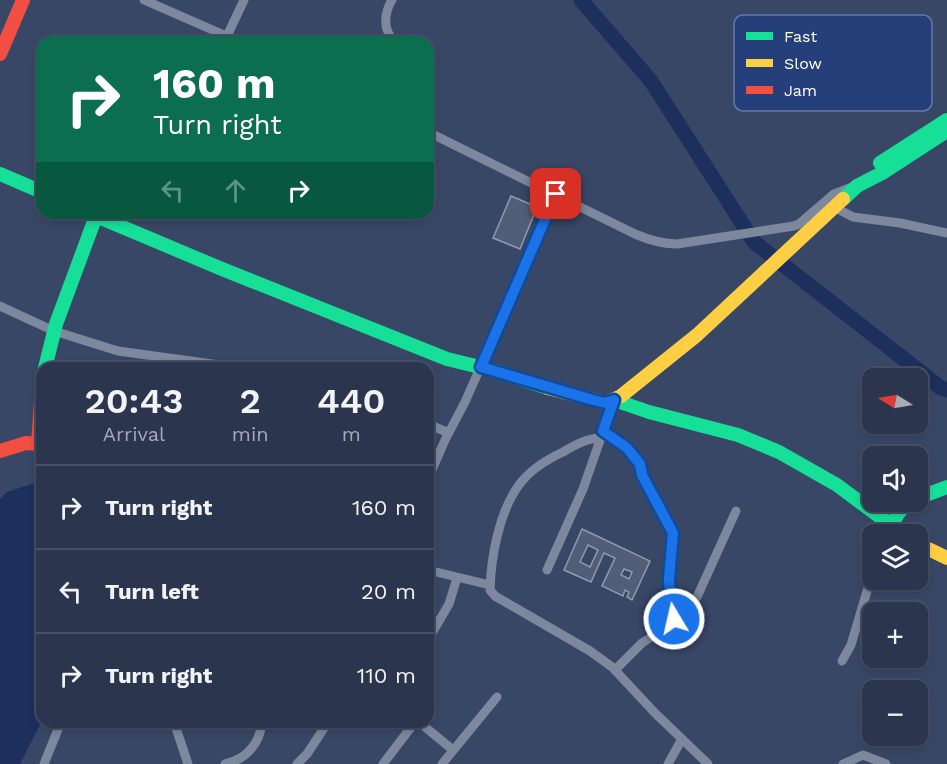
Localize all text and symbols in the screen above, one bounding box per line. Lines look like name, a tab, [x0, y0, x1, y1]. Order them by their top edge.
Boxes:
legend	[734, 15, 932, 111]
text: Fast	[784, 27, 817, 46]
text: Slow	[784, 54, 822, 73]
text: 160 m	[153, 59, 276, 108]
icon: right	[54, 60, 132, 138]
text: Jam	[784, 81, 817, 100]
text: Turn right	[153, 109, 282, 141]
pin	[530, 168, 581, 219]
icon: left	[156, 174, 189, 207]
icon: ahead	[219, 174, 252, 207]
icon: right	[282, 174, 315, 207]
icon: arrive	[539, 177, 572, 210]
north arrow	[862, 368, 928, 434]
map controls	[862, 368, 928, 746]
text: 20:43	[84, 380, 183, 422]
text: 2	[240, 380, 261, 422]
text: 440	[317, 380, 386, 422]
text: Arrival	[103, 422, 165, 446]
text: min	[232, 422, 269, 446]
text: m	[342, 422, 361, 446]
button: sound	[862, 446, 928, 512]
icon: right	[54, 491, 87, 524]
text: Turn right	[105, 495, 212, 520]
text: 160 m	[352, 495, 416, 520]
button: layers	[862, 524, 928, 590]
icon: left	[54, 575, 87, 608]
text: Turn left	[105, 579, 199, 604]
text: 20 m	[361, 579, 416, 604]
position arrow	[642, 587, 706, 651]
button: +	[862, 602, 928, 668]
icon: right	[54, 659, 87, 692]
text: Turn right	[105, 663, 212, 688]
text: 110 m	[357, 663, 416, 688]
button: −	[862, 680, 928, 746]

